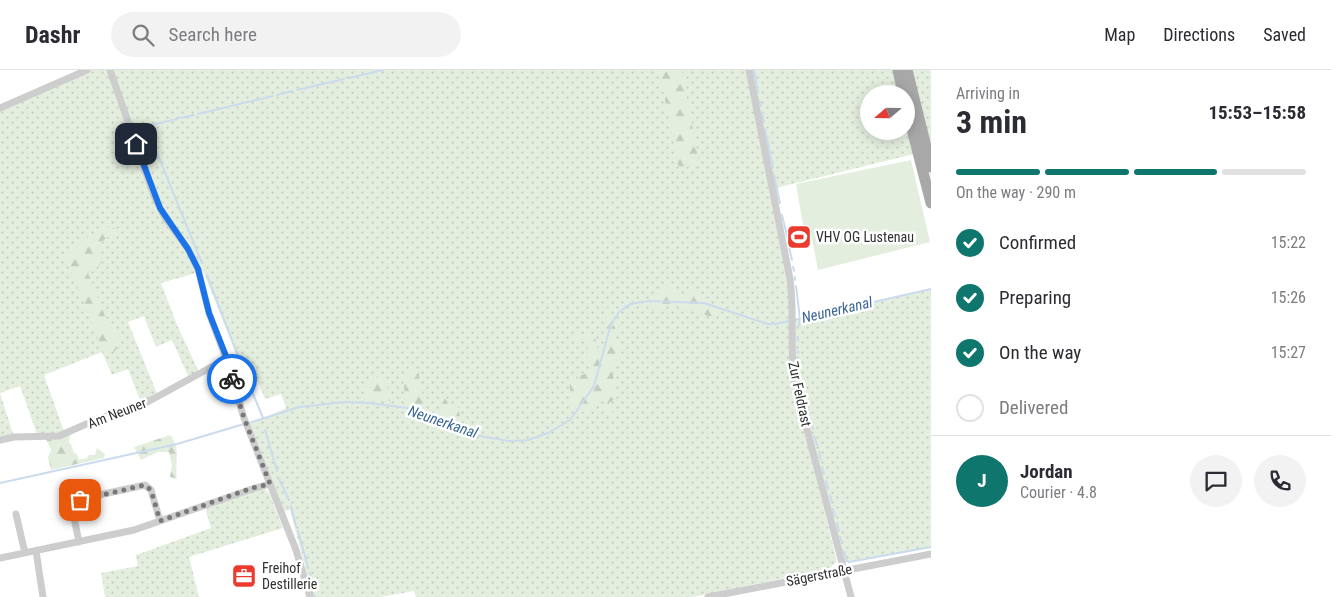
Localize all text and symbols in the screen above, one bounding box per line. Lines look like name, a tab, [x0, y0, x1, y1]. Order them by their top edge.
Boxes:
search box	[111, 12, 461, 57]
text: Dashr	[25, 21, 81, 49]
icon: search	[129, 21, 157, 49]
text: Search here	[169, 23, 257, 46]
text: Map	[1104, 24, 1135, 45]
text: Directions	[1163, 24, 1235, 45]
text: Saved	[1263, 24, 1306, 45]
text: Arriving in	[956, 84, 1020, 103]
north arrow	[860, 85, 915, 140]
map controls	[860, 85, 915, 140]
text: 15:53–15:58	[1208, 101, 1306, 124]
text: 3 min	[956, 103, 1027, 141]
pin	[115, 123, 157, 165]
icon: home	[122, 130, 150, 158]
text: On the way · 290 m	[956, 183, 1076, 202]
sports icon: VHV OG Lustenau	[786, 224, 812, 250]
place label: VHV OG Lustenau	[816, 229, 914, 245]
icon: check	[956, 229, 984, 257]
text: Confirmed	[999, 231, 1076, 254]
text: 15:22	[1271, 233, 1306, 252]
icon: check	[956, 284, 984, 312]
text: Preparing	[999, 286, 1071, 309]
text: 15:26	[1271, 288, 1306, 307]
water label: Neunerkanal	[800, 293, 875, 327]
icon: check	[956, 339, 984, 367]
text: On the way	[999, 341, 1081, 364]
text: 15:27	[1271, 343, 1306, 362]
courier	[207, 354, 257, 404]
street label: Zur Feldrast	[785, 360, 815, 428]
icon: bike	[218, 365, 246, 393]
street label: Am Neuner	[85, 395, 149, 431]
text: Delivered	[999, 396, 1068, 419]
water label: Neunerkanal	[406, 402, 481, 442]
button: chat	[1190, 455, 1242, 507]
button: phone	[1254, 455, 1306, 507]
text: Jordan	[1020, 460, 1073, 483]
text: J	[977, 469, 987, 492]
pin	[59, 479, 101, 521]
text: Courier · 4.8	[1020, 483, 1097, 502]
icon: bag	[66, 486, 94, 514]
place label: Freihof Destillerie	[262, 560, 318, 592]
street label: Sägerstraße	[785, 561, 854, 589]
office icon: Freihof Destillerie	[231, 563, 257, 589]

